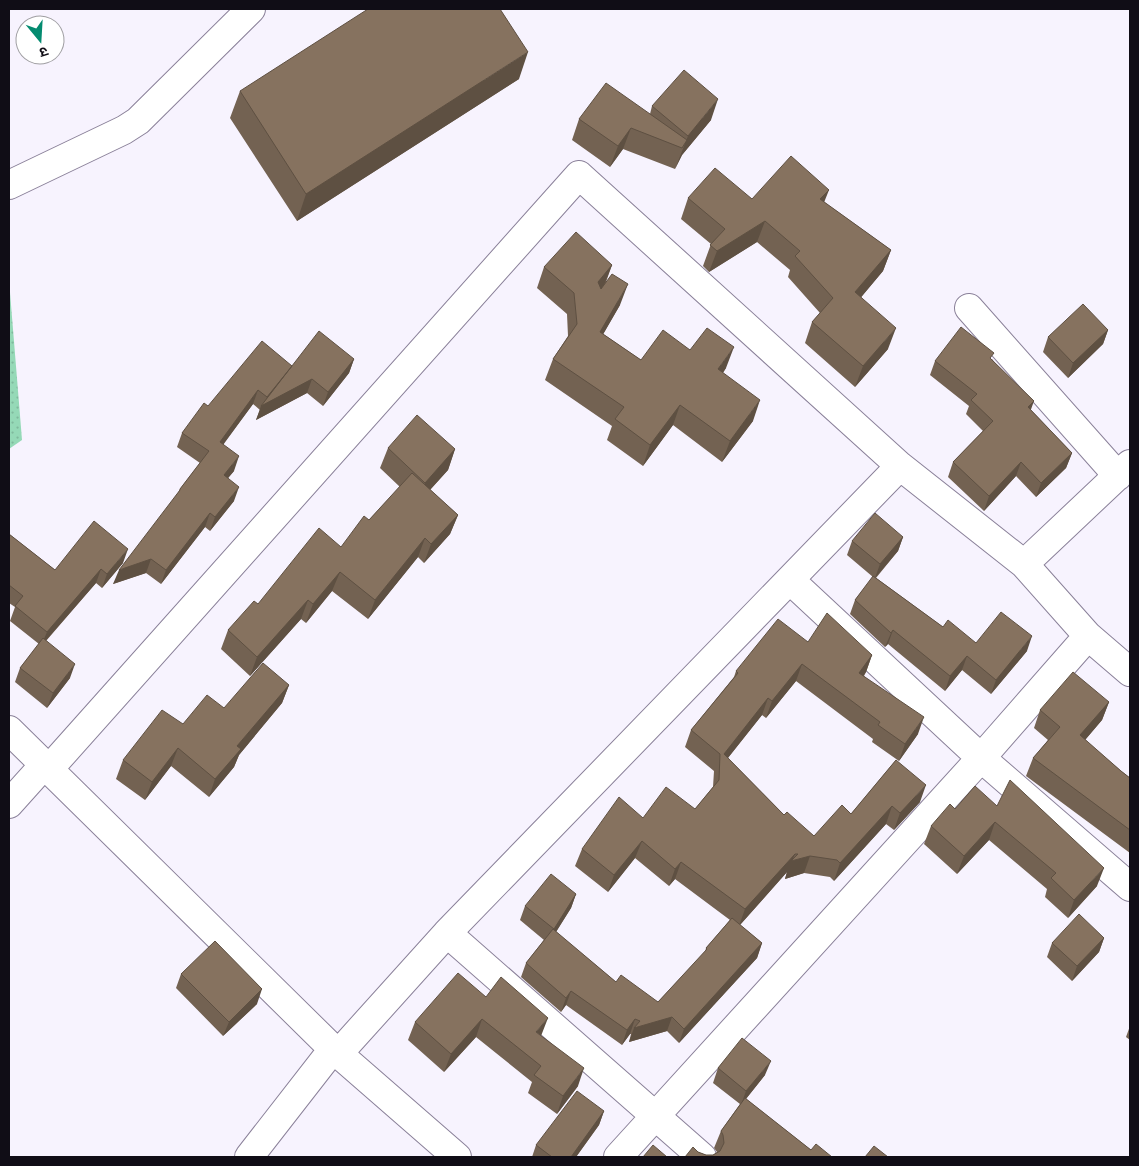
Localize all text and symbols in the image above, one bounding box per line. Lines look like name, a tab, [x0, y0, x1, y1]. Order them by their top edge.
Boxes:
north arrow	[15, 15, 65, 65]
text: उ	[37, 43, 51, 62]

